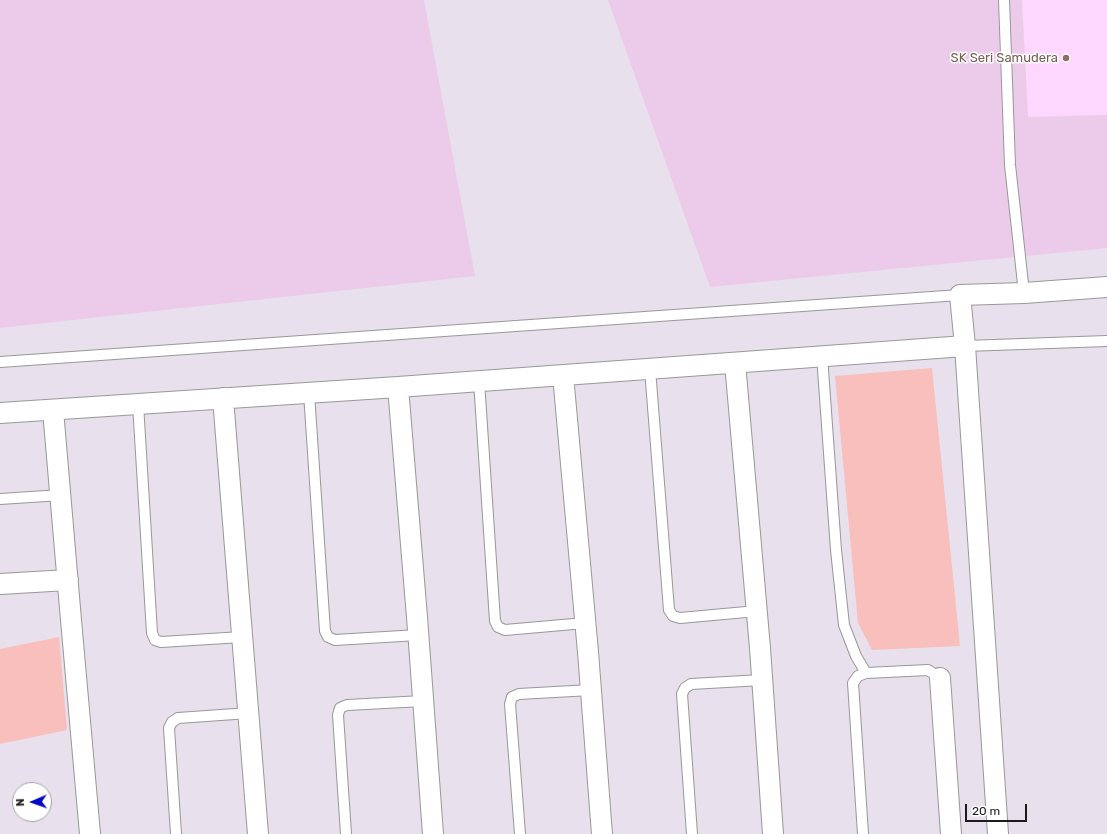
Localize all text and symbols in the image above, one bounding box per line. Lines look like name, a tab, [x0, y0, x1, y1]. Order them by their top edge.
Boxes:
place label: SK Seri Samudera	[951, 50, 1058, 66]
marker: SK Seri Samudera	[1061, 53, 1071, 63]
north arrow	[12, 782, 52, 822]
scale bar	[967, 796, 1029, 822]
text: N	[14, 798, 27, 807]
text: 20 m	[972, 804, 1000, 818]

